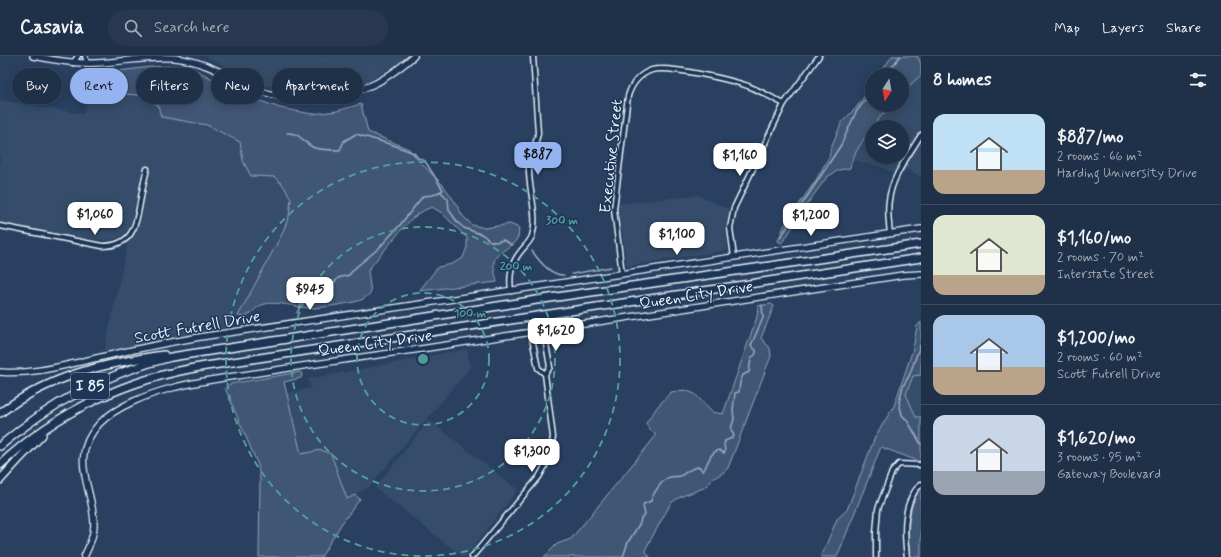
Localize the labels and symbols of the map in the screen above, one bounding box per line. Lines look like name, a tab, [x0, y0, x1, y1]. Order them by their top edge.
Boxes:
north arrow	[865, 68, 909, 112]
street label: Executive Street	[595, 98, 628, 214]
pin: $887	[514, 142, 562, 176]
pin: $1,160	[707, 143, 773, 177]
pin: $1,060	[62, 202, 128, 236]
pin: $1,200	[778, 203, 844, 237]
text: 300 m	[546, 213, 579, 229]
pin: $1,100	[644, 222, 710, 256]
text: 200 m	[500, 259, 533, 275]
street label: Queen City Drive	[638, 276, 755, 315]
pin: $945	[286, 277, 334, 311]
street label: Scott Futrell Drive	[133, 306, 262, 349]
text: 100 m	[454, 306, 487, 322]
pin: $1,620	[523, 318, 589, 352]
street label: Queen City Drive	[317, 325, 434, 362]
centre of rings	[416, 352, 430, 366]
road number: I 85	[71, 373, 109, 399]
pin: $1,300	[499, 439, 565, 473]

